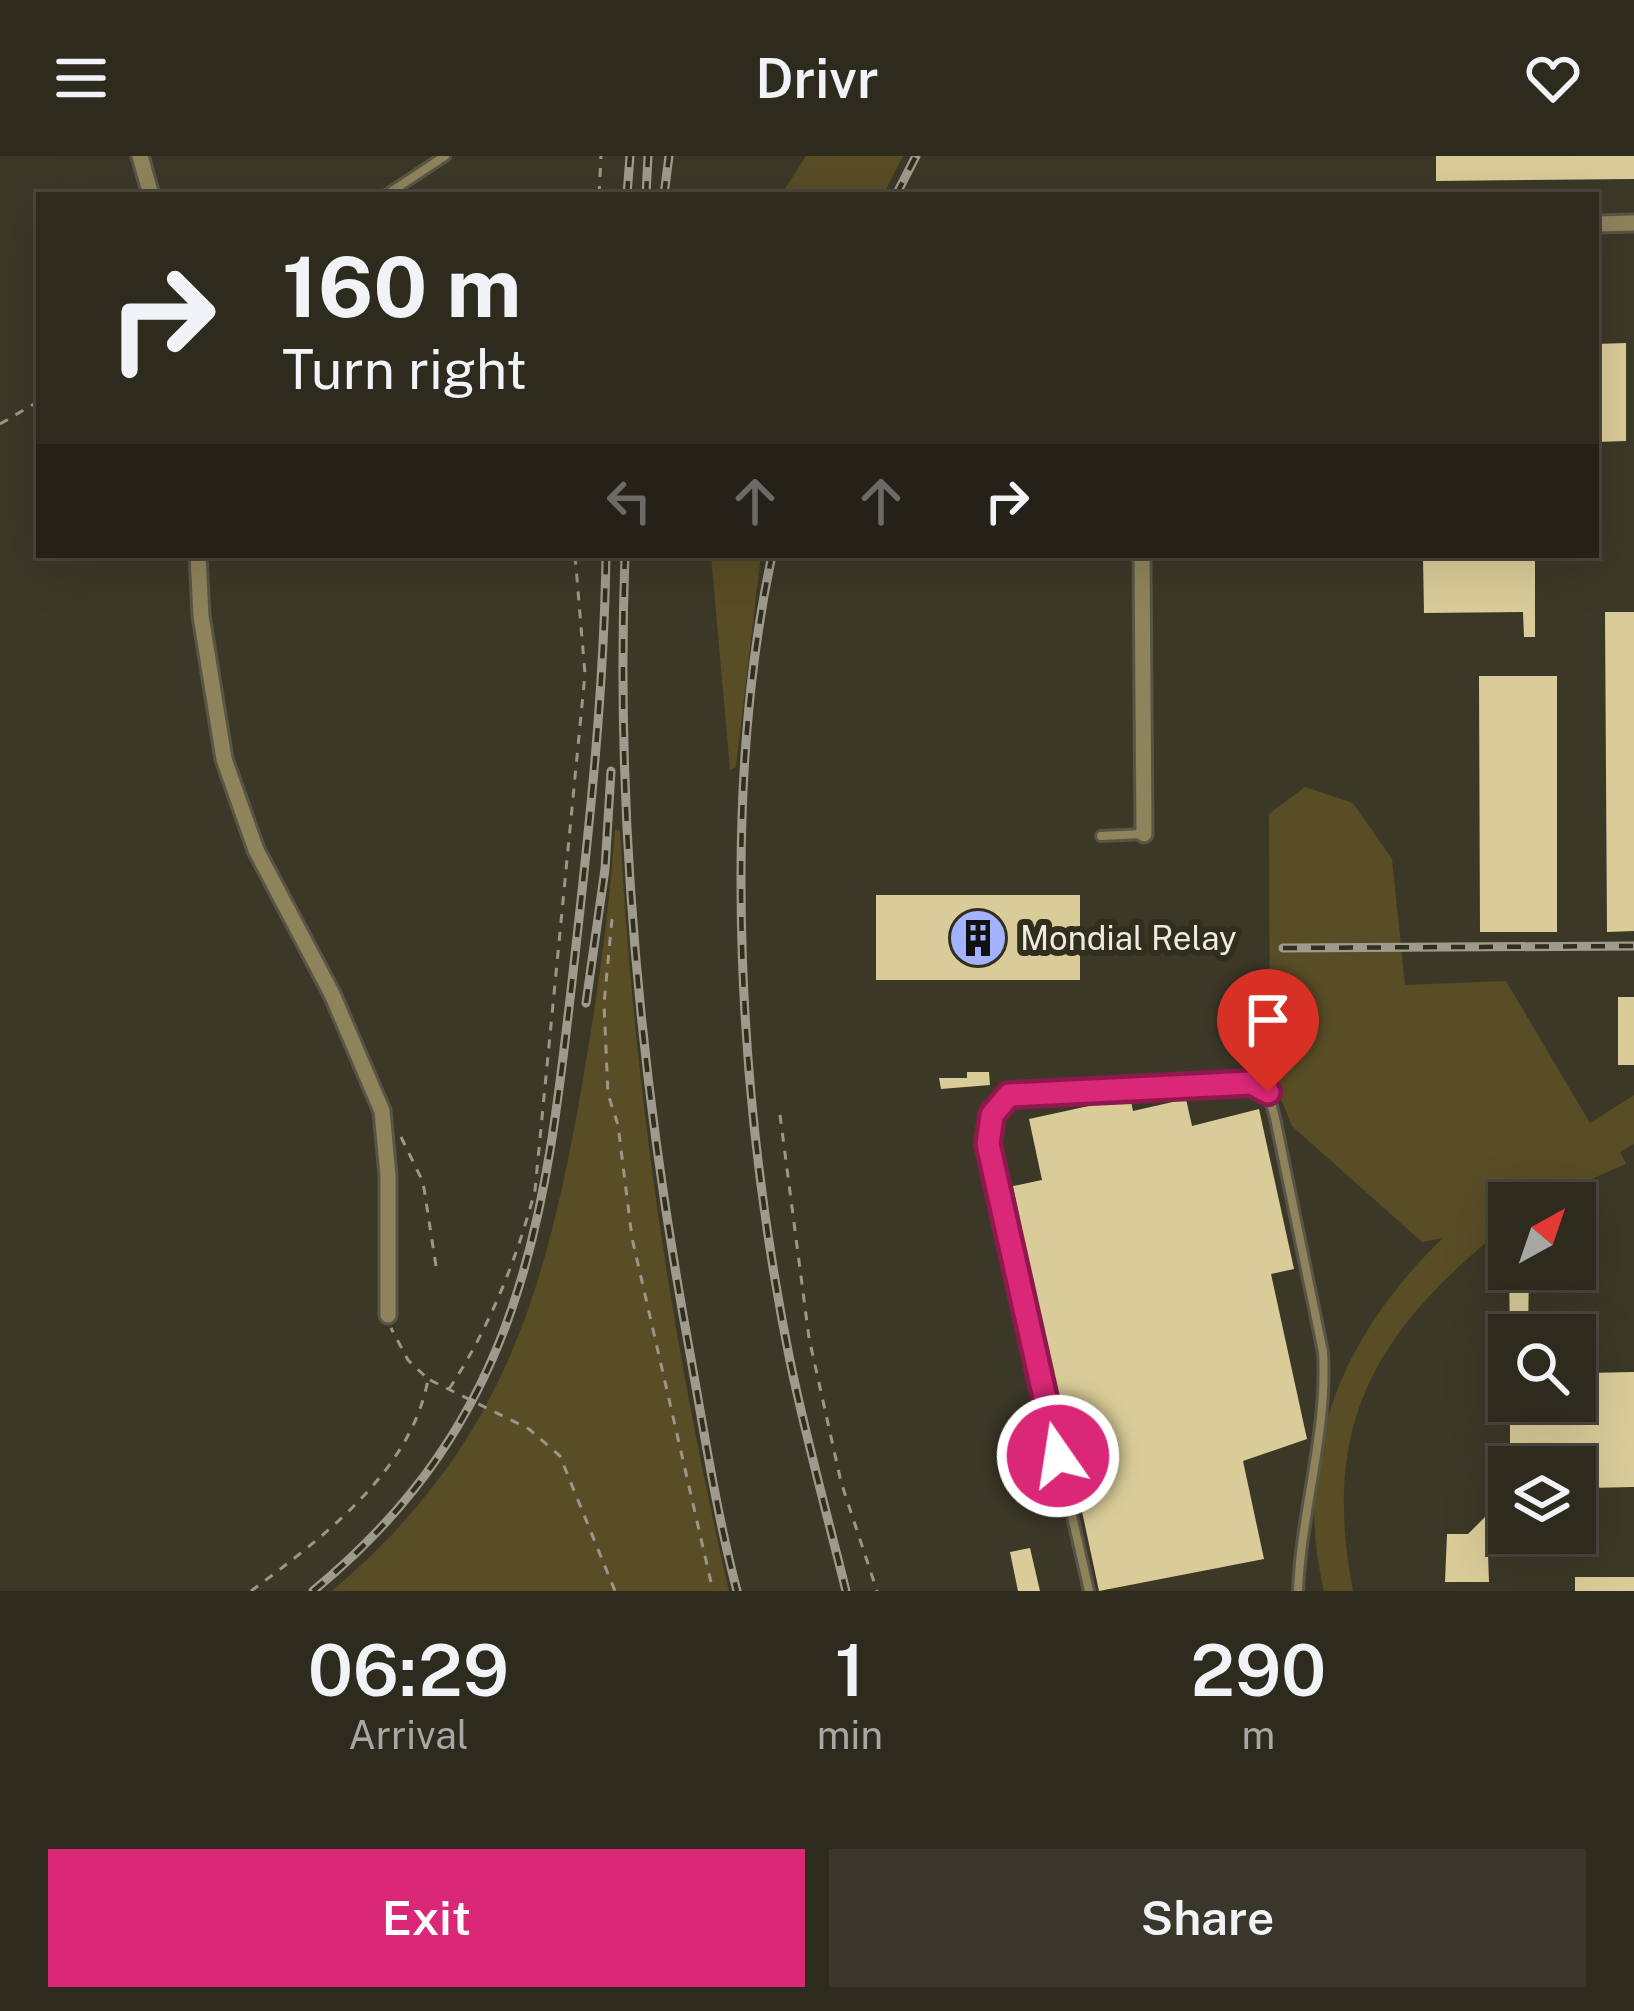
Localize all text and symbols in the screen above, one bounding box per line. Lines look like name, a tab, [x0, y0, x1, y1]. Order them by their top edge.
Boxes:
icon: menu	[48, 45, 114, 111]
icon: heart	[1520, 45, 1586, 111]
text: Drivr	[755, 47, 879, 110]
text: 160 m	[282, 237, 521, 336]
icon: right	[84, 240, 240, 396]
text: Turn right	[282, 338, 527, 401]
icon: left	[596, 468, 662, 534]
icon: ahead	[722, 468, 788, 534]
icon: ahead	[848, 468, 914, 534]
icon: right	[974, 468, 1040, 534]
building icon: Mondial Relay	[947, 907, 1009, 969]
place label: Mondial Relay	[1020, 919, 1237, 957]
pin	[1217, 969, 1319, 1092]
icon: arrive	[1235, 987, 1301, 1053]
north arrow	[1488, 1182, 1596, 1290]
map controls	[1488, 1182, 1596, 1554]
button: search	[1488, 1314, 1596, 1422]
position arrow	[995, 1393, 1121, 1519]
button: layers	[1488, 1446, 1596, 1554]
text: 06:29	[308, 1628, 509, 1712]
text: 1	[835, 1628, 865, 1712]
text: 290	[1191, 1628, 1326, 1712]
text: Arrival	[348, 1712, 469, 1758]
text: min	[817, 1712, 883, 1758]
text: m	[1242, 1712, 1275, 1758]
button: Exit	[48, 1849, 805, 1987]
button: Share	[829, 1849, 1586, 1987]

